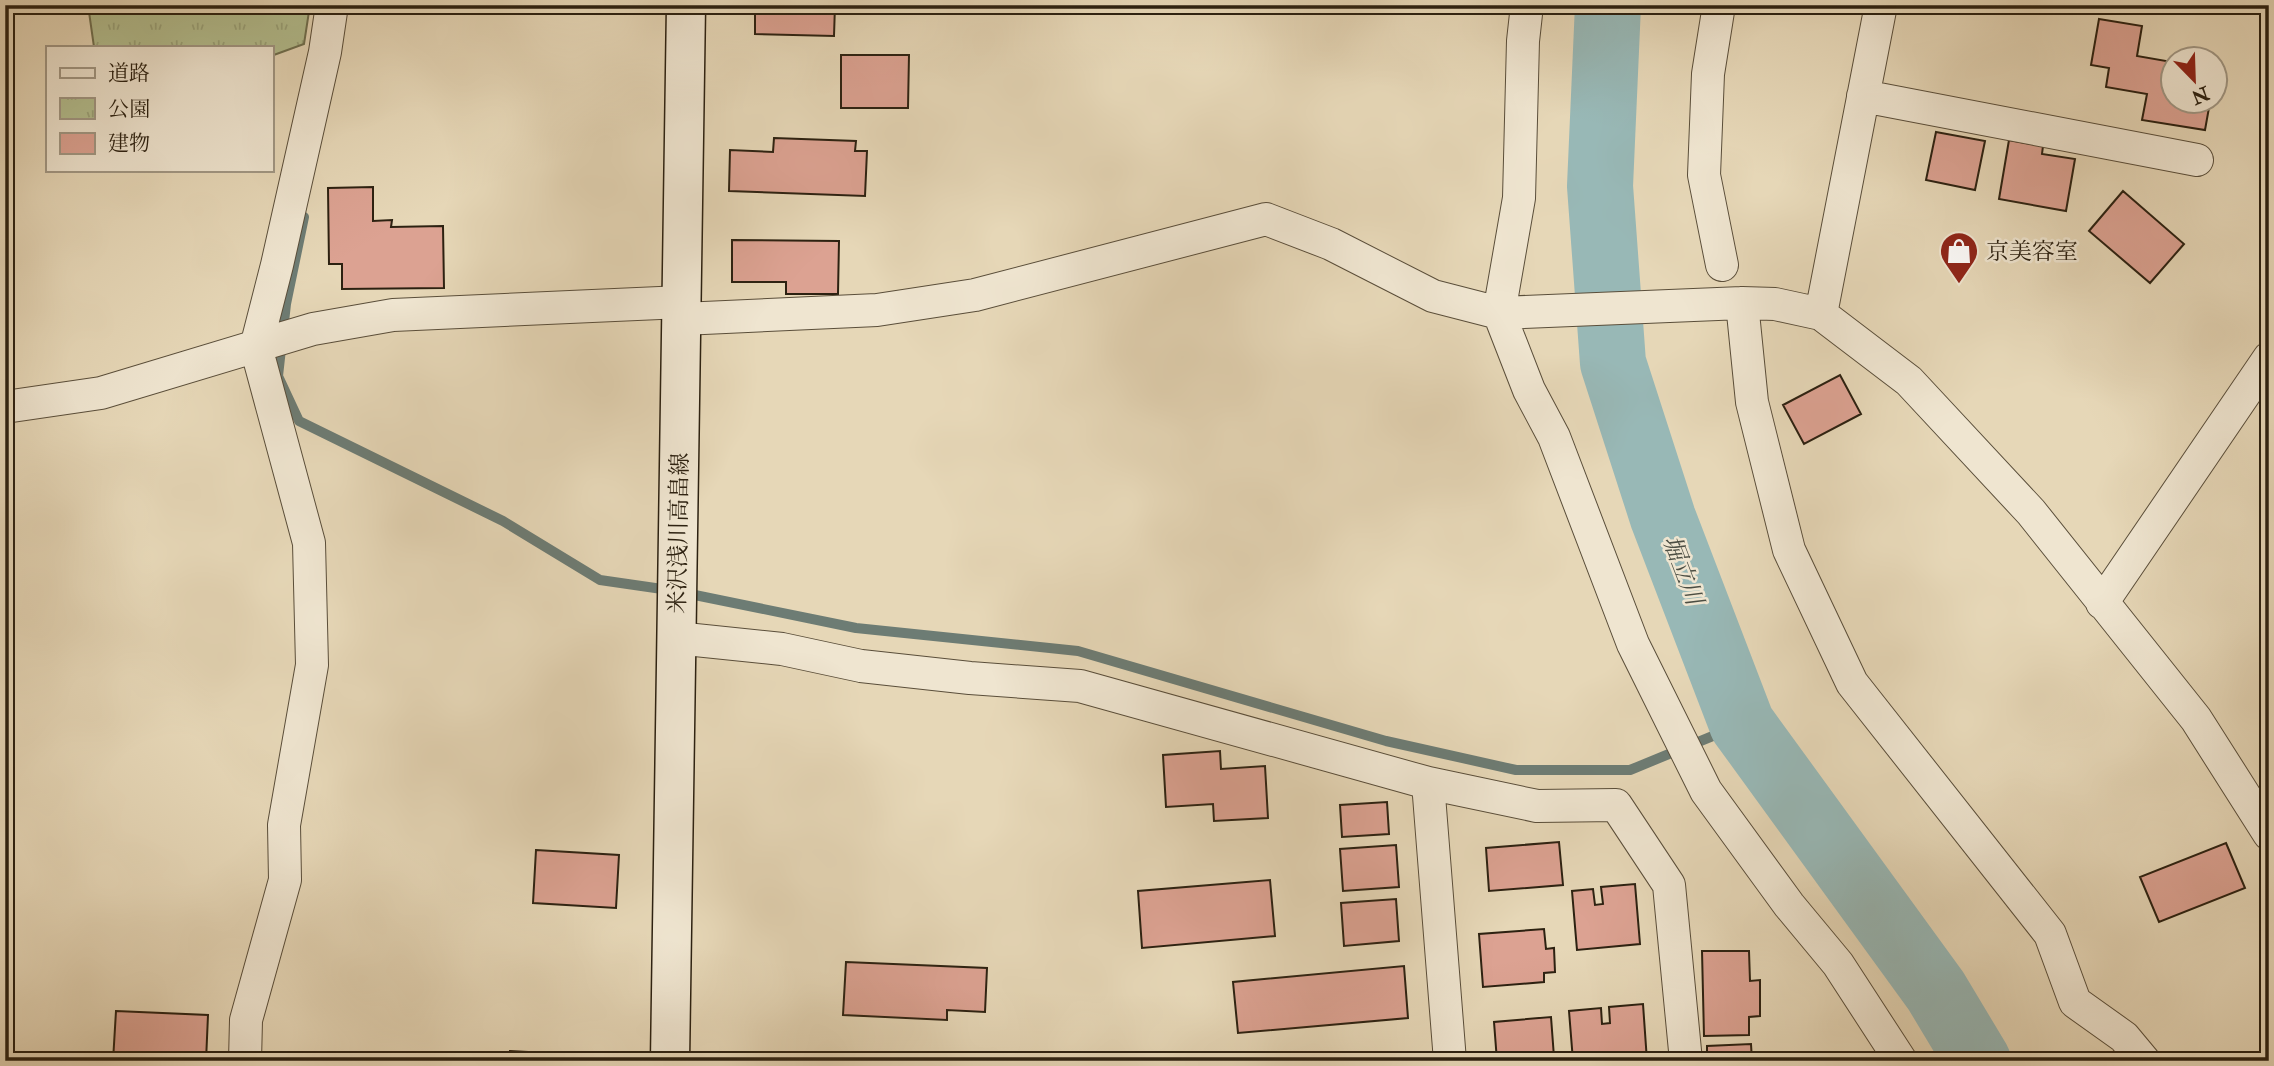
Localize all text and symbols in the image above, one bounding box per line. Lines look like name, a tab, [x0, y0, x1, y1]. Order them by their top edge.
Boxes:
legend	[46, 46, 273, 172]
north arrow	[2158, 46, 2228, 116]
text: 道路	[108, 60, 150, 87]
text: N	[2187, 80, 2214, 109]
text: 公園	[108, 96, 150, 123]
text: 建物	[108, 130, 150, 157]
shop icon: 京美容室	[1938, 230, 1980, 285]
place label: 京美容室	[1986, 237, 2078, 266]
street label: 米沢浅川高畠線	[663, 452, 694, 614]
water label: 堀立川	[1655, 531, 1711, 612]

